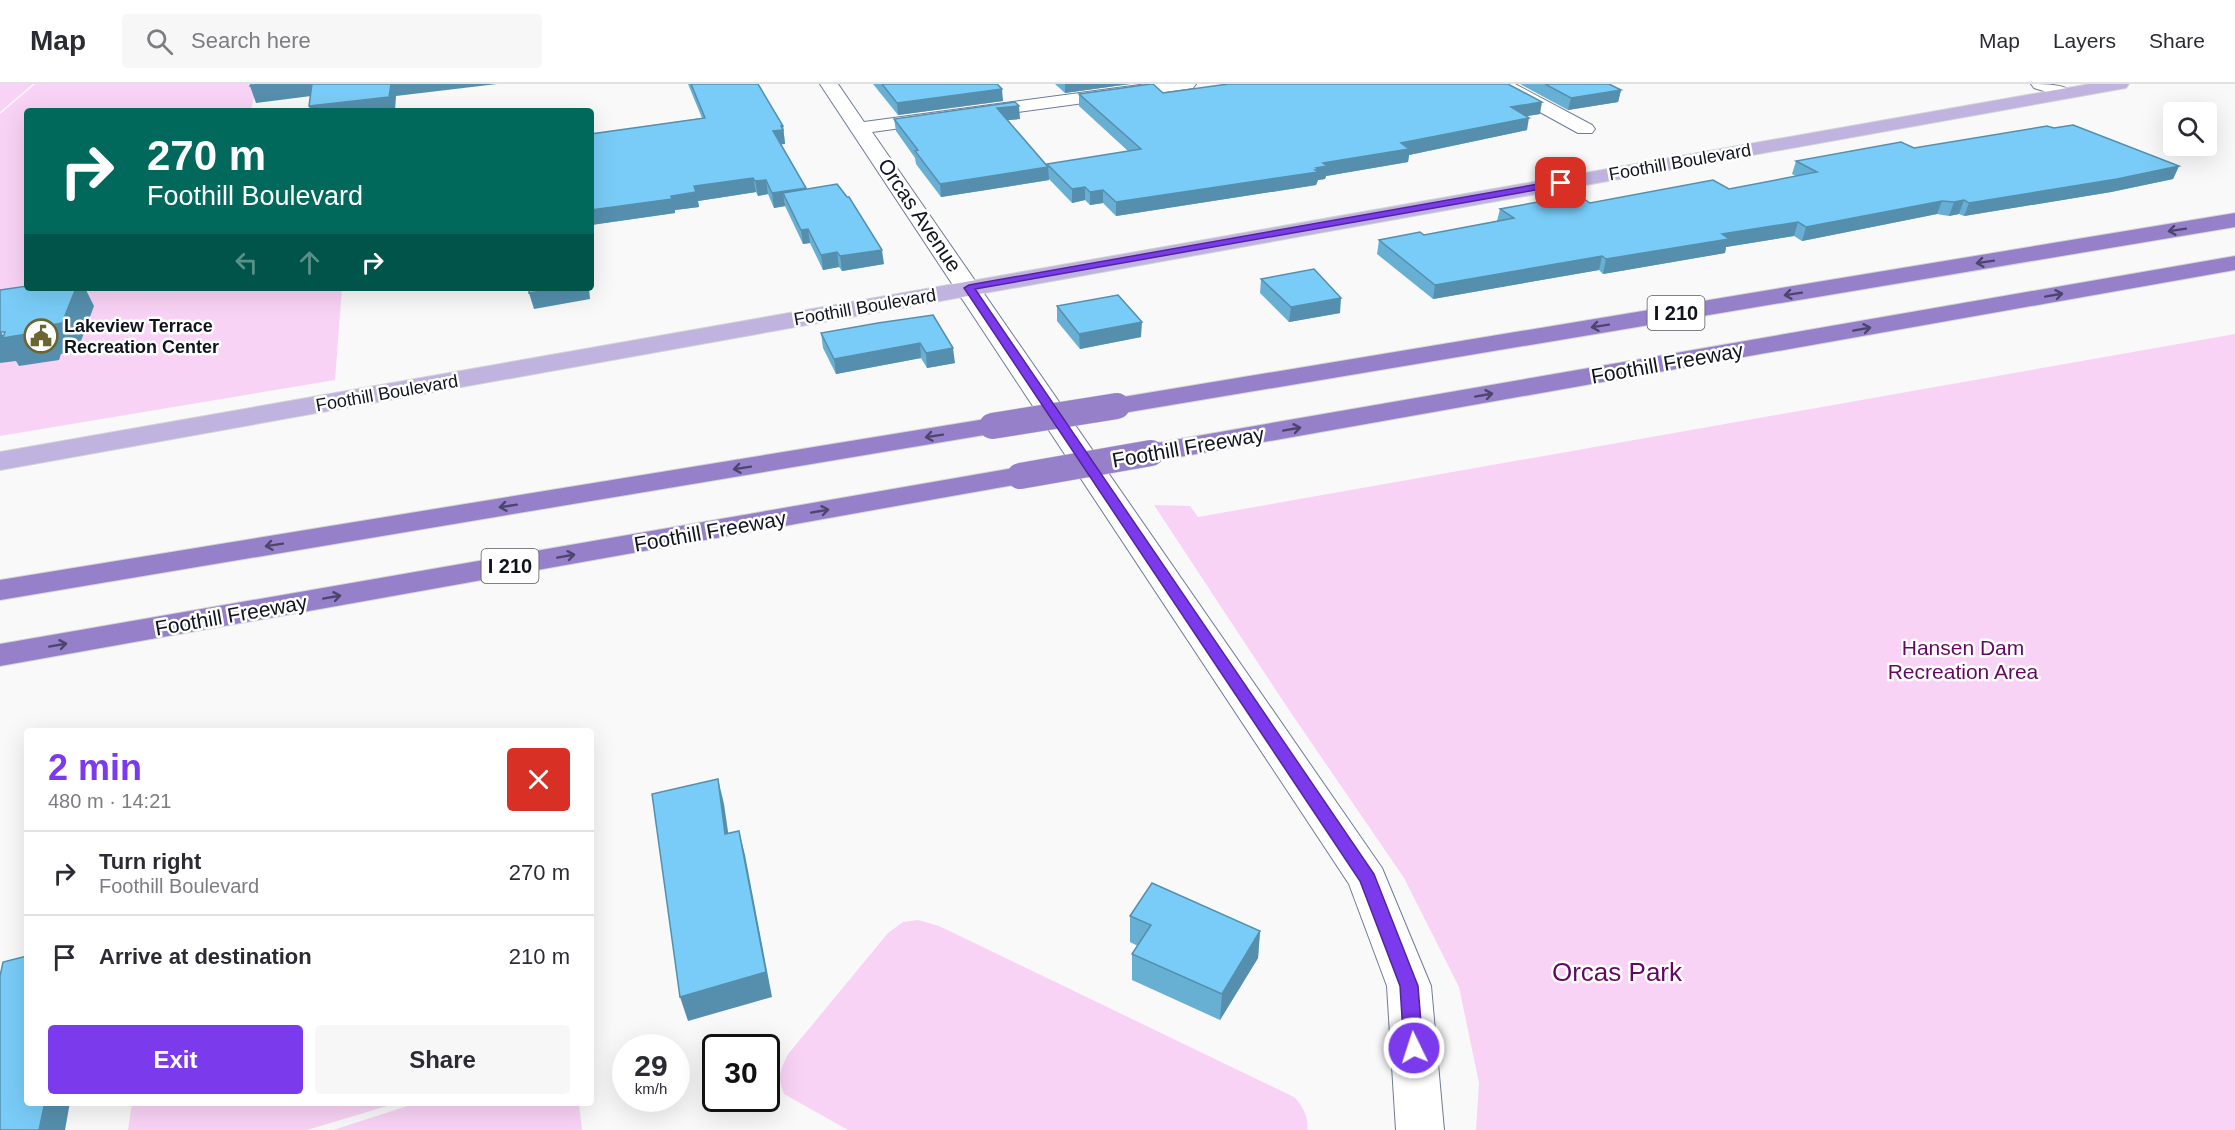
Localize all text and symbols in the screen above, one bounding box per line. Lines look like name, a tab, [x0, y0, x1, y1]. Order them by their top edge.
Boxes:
search box	[122, 14, 542, 68]
text: Map	[30, 25, 86, 56]
icon: search	[143, 25, 176, 58]
text: Search here	[191, 28, 311, 53]
text: Map	[1979, 29, 2020, 52]
text: Layers	[2053, 29, 2116, 52]
text: Share	[2149, 29, 2205, 52]
map controls	[2163, 102, 2217, 156]
button: search	[2163, 102, 2217, 156]
icon: right	[48, 132, 126, 210]
text: 270 m	[147, 132, 266, 179]
street label: Foothill Boulevard	[1607, 140, 1753, 184]
street label: Orcas Avenue	[874, 154, 966, 276]
pin	[1535, 157, 1586, 208]
icon: arrive	[1544, 166, 1577, 199]
text: Foothill Boulevard	[147, 181, 363, 211]
one-way arrow	[2168, 225, 2188, 236]
icon: left	[230, 246, 263, 279]
icon: ahead	[293, 246, 326, 279]
icon: right	[356, 246, 389, 279]
one-way arrow	[1976, 257, 1995, 268]
street label: Foothill Boulevard	[792, 285, 938, 329]
one-way arrow	[1783, 288, 1803, 299]
one-way arrow	[2044, 289, 2064, 300]
road number: I 210	[1648, 296, 1704, 330]
place label: Lakeview Terrace Recreation Center	[64, 316, 219, 357]
public building icon: Lakeview Terrace Recreation Center	[23, 318, 59, 354]
one-way arrow	[1591, 320, 1611, 331]
one-way arrow	[1852, 323, 1872, 334]
street label: Foothill Freeway	[1589, 338, 1745, 388]
street label: Foothill Boulevard	[314, 371, 460, 415]
one-way arrow	[1474, 389, 1493, 400]
street label: Foothill Freeway	[1110, 422, 1266, 472]
one-way arrow	[1282, 423, 1301, 434]
one-way arrow	[925, 430, 945, 441]
one-way arrow	[732, 462, 752, 473]
one-way arrow	[499, 501, 518, 512]
street label: Foothill Freeway	[632, 506, 788, 556]
one-way arrow	[810, 506, 829, 517]
one-way arrow	[265, 540, 285, 551]
road number: I 210	[482, 549, 538, 583]
one-way arrow	[556, 550, 575, 561]
street label: Foothill Freeway	[153, 590, 309, 640]
one-way arrow	[322, 591, 342, 602]
park label: Hansen Dam Recreation Area	[1888, 636, 2039, 683]
one-way arrow	[47, 639, 67, 650]
text: 2 min	[48, 747, 142, 788]
button: close	[507, 748, 570, 811]
text: 480 m · 14:21	[48, 790, 171, 812]
text: Turn right	[99, 849, 201, 874]
icon: right	[48, 857, 81, 890]
text: 270 m	[509, 860, 570, 885]
text: Foothill Boulevard	[99, 875, 259, 897]
icon: arrive	[48, 941, 81, 974]
text: Arrive at destination	[99, 944, 312, 969]
text: 210 m	[509, 944, 570, 969]
park label: Orcas Park	[1552, 957, 1683, 987]
position arrow	[1382, 1016, 1446, 1080]
button: Exit	[48, 1025, 303, 1094]
button: Share	[315, 1025, 570, 1094]
speed limit sign: 30	[702, 1034, 780, 1112]
text: 29	[634, 1049, 668, 1082]
text: km/h	[635, 1080, 667, 1097]

